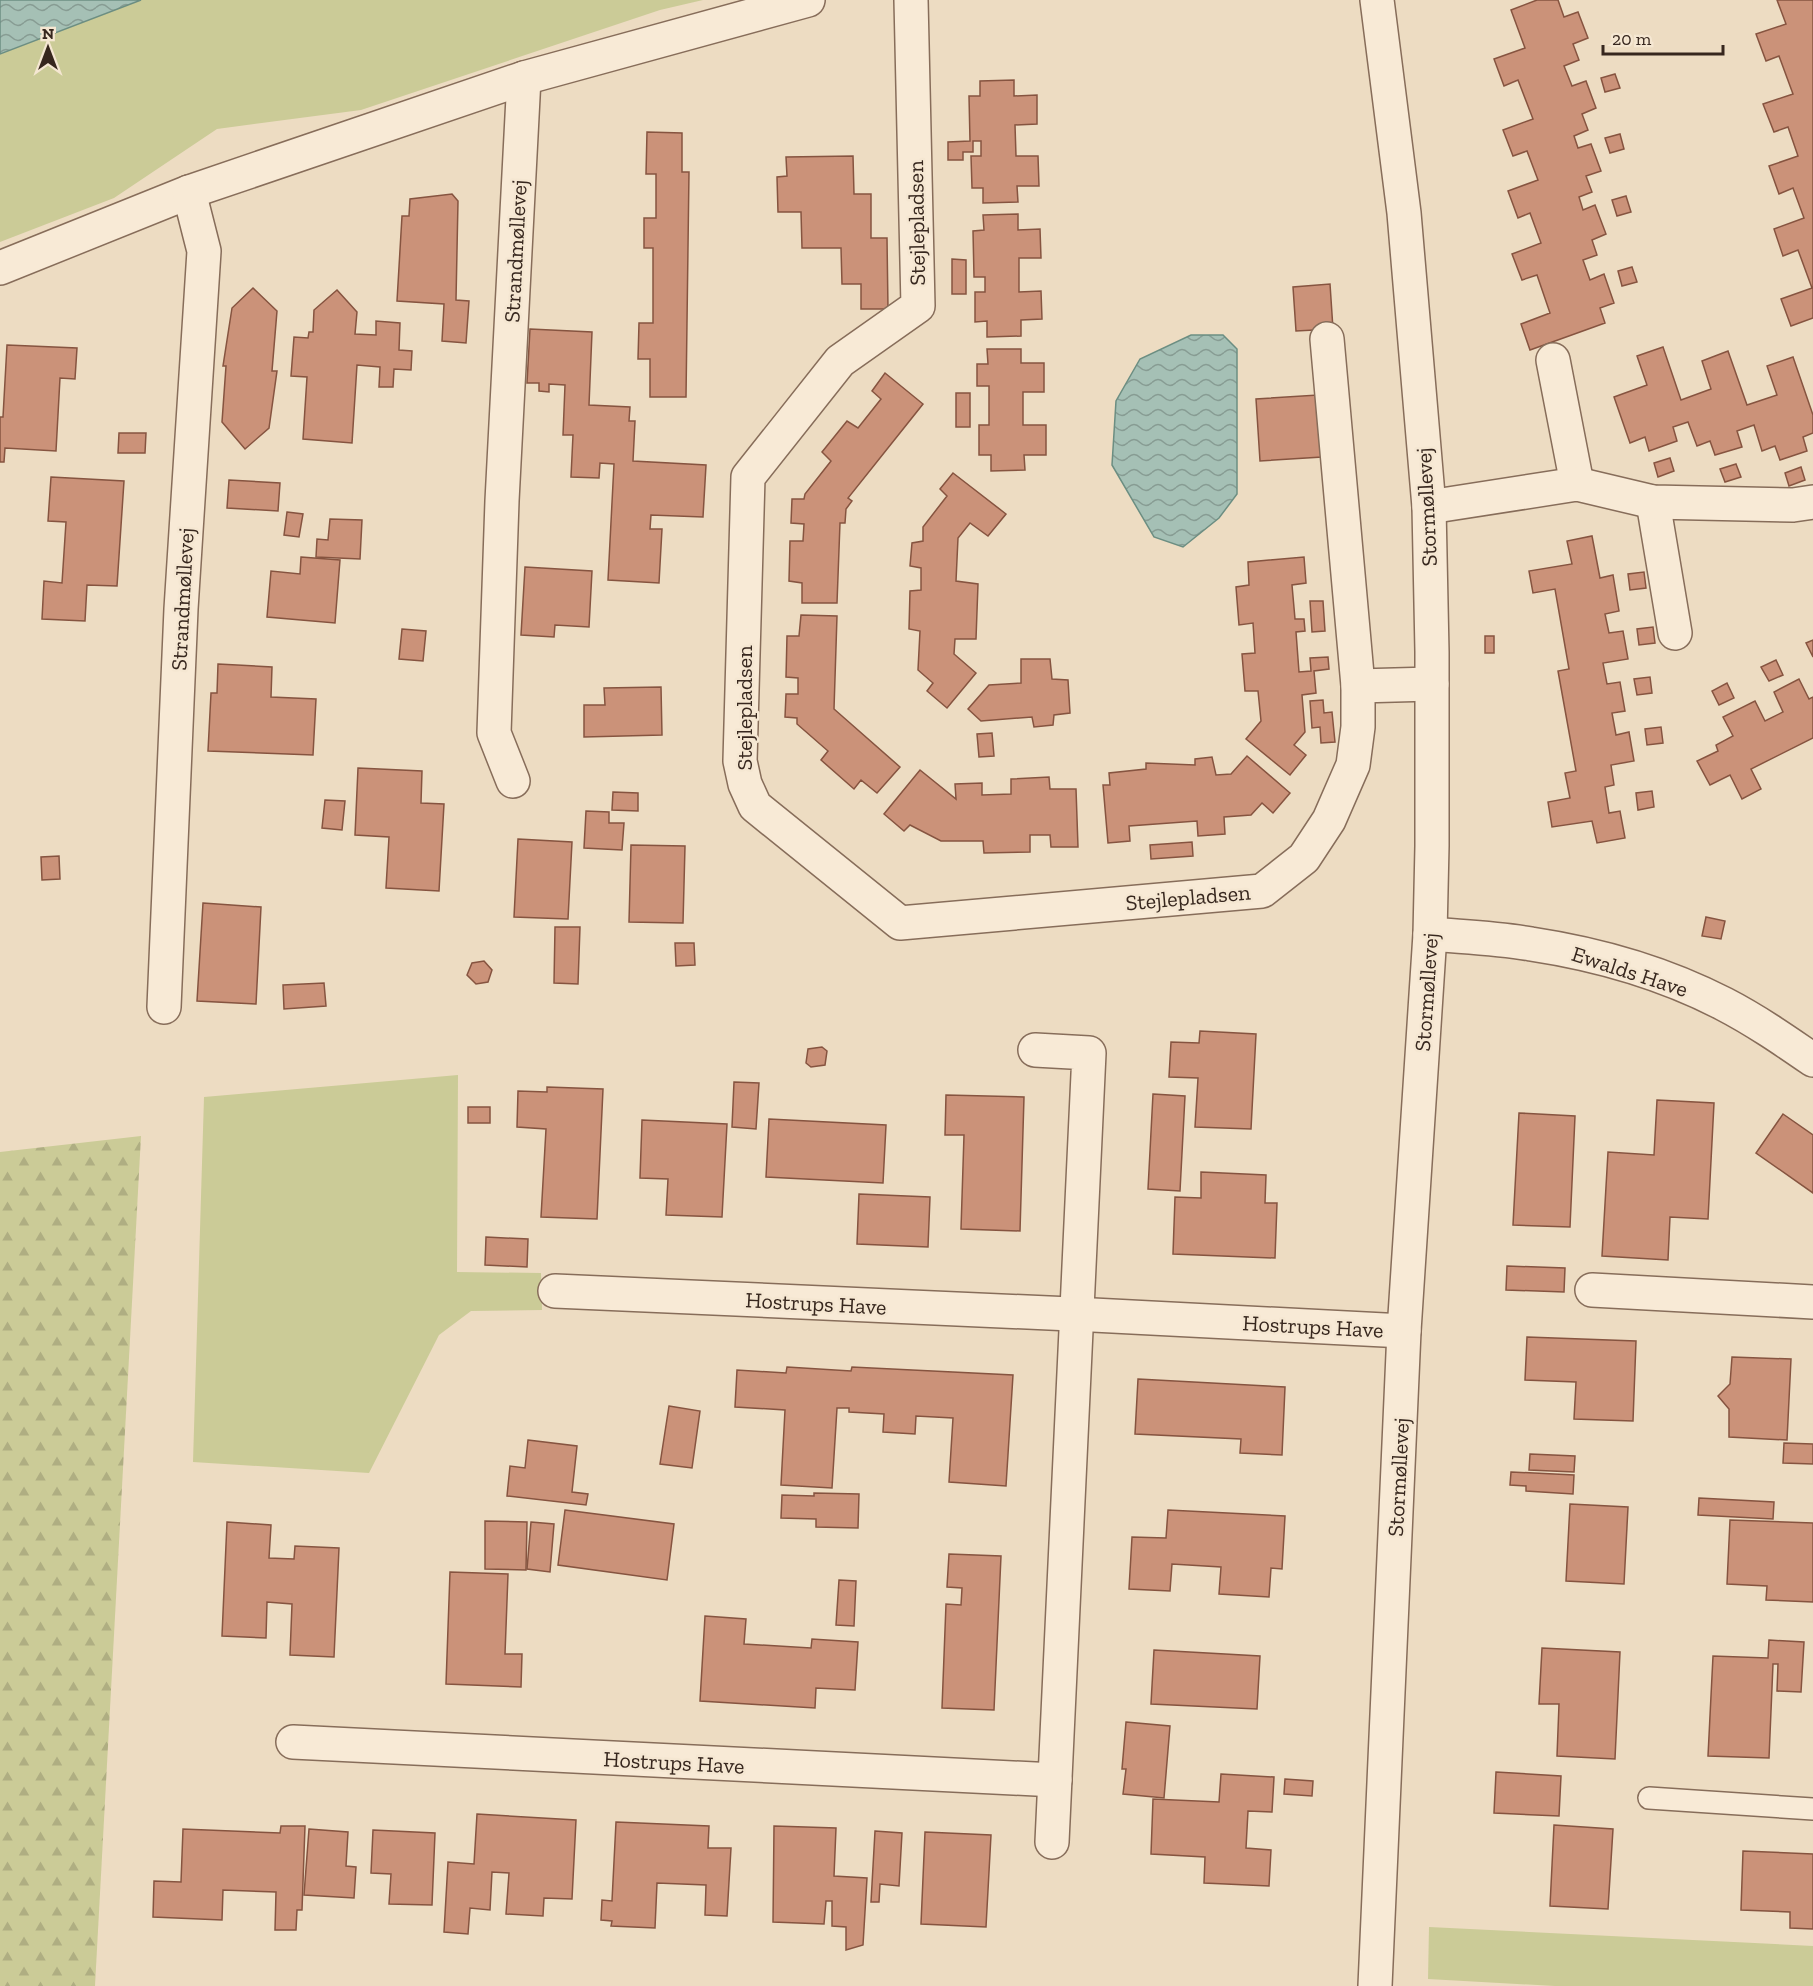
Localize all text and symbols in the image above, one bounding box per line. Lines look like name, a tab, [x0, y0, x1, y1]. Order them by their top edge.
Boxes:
north arrow	[18, 18, 78, 78]
scale bar	[1603, 18, 1723, 56]
text: N	[42, 24, 54, 43]
text: 20 m	[1612, 28, 1652, 50]
street label: Stejlepladsen	[902, 160, 931, 286]
street label: Strandmøllevej	[498, 179, 533, 323]
street label: Stormøllevej	[1410, 447, 1443, 567]
street label: Strandmøllevej	[165, 527, 200, 671]
street label: Stejlepladsen	[731, 645, 758, 771]
street label: Stejlepladsen	[1125, 879, 1252, 916]
street label: Stormøllevej	[1409, 932, 1444, 1052]
street label: Ewalds Have	[1568, 940, 1691, 1003]
street label: Hostrups Have	[745, 1286, 887, 1321]
street label: Hostrups Have	[1242, 1309, 1384, 1344]
street label: Stormøllevej	[1382, 1417, 1415, 1537]
street label: Hostrups Have	[603, 1745, 745, 1780]

